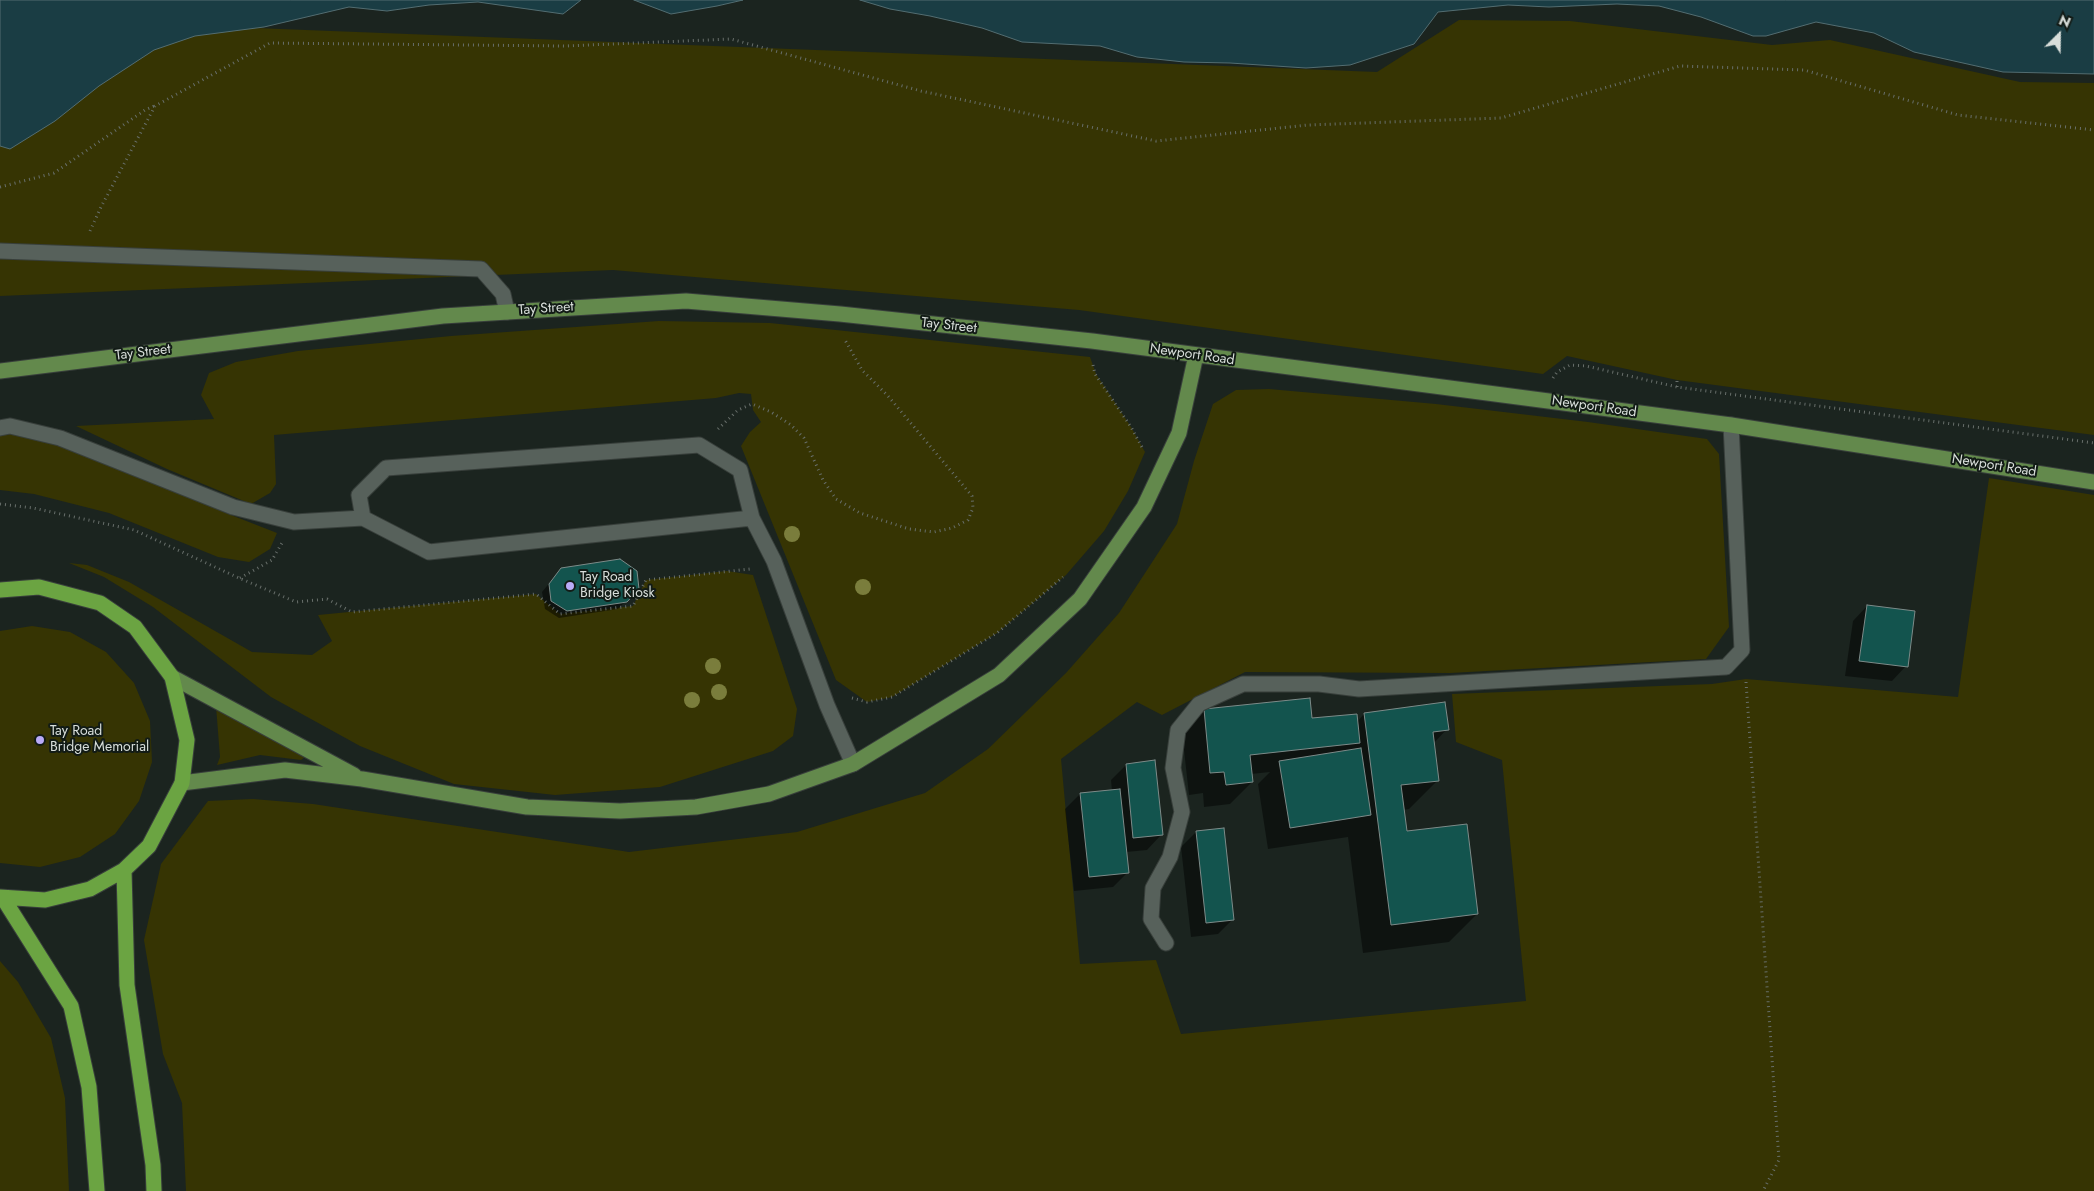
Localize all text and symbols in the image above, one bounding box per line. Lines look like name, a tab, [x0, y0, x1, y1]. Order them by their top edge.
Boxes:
north arrow	[2034, 10, 2084, 60]
text: N	[2056, 10, 2074, 33]
street label: Tay Street	[518, 299, 574, 319]
street label: Tay Street	[921, 315, 977, 337]
street label: Tay Street	[114, 341, 172, 365]
street label: Newport Road	[1148, 341, 1236, 369]
street label: Newport Road	[1550, 393, 1638, 421]
street label: Newport Road	[1950, 451, 2038, 481]
place label: Tay Road Bridge Kiosk	[580, 570, 655, 602]
marker: Tay Road Bridge Kiosk	[564, 580, 576, 592]
place label: Tay Road Bridge Memorial	[50, 724, 149, 756]
marker: Tay Road Bridge Memorial	[34, 734, 46, 746]

